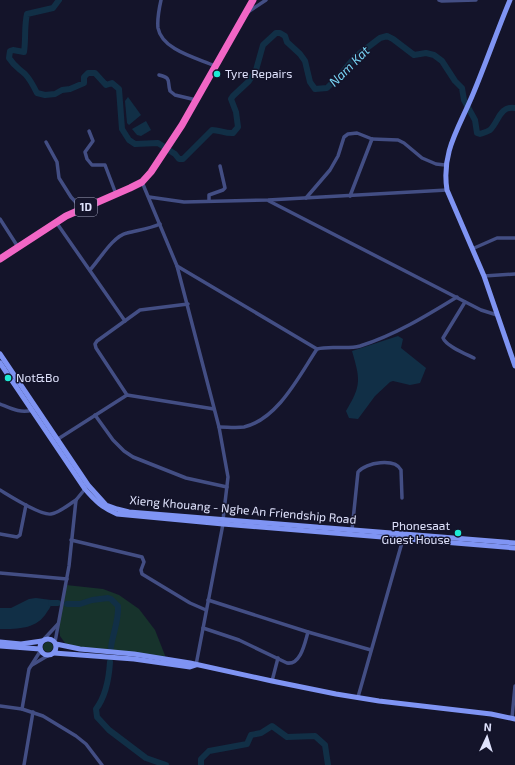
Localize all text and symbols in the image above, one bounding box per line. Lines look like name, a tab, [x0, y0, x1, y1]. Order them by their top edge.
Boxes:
water label: Nam Kat	[325, 42, 373, 90]
place label: Tyre Repairs	[225, 66, 292, 80]
marker: Tyre Repairs	[212, 69, 222, 79]
road number: 1D	[75, 198, 97, 216]
place label: Not&Bo	[16, 370, 60, 384]
marker: Not&Bo	[3, 373, 13, 383]
street label: Xieng Khouang - Nghe An Friendship Road	[129, 492, 357, 526]
place label: Phonesaat Guest House	[382, 518, 450, 546]
marker: Phonesaat Guest House	[453, 528, 463, 538]
north arrow	[467, 717, 507, 757]
text: N	[483, 720, 492, 733]

